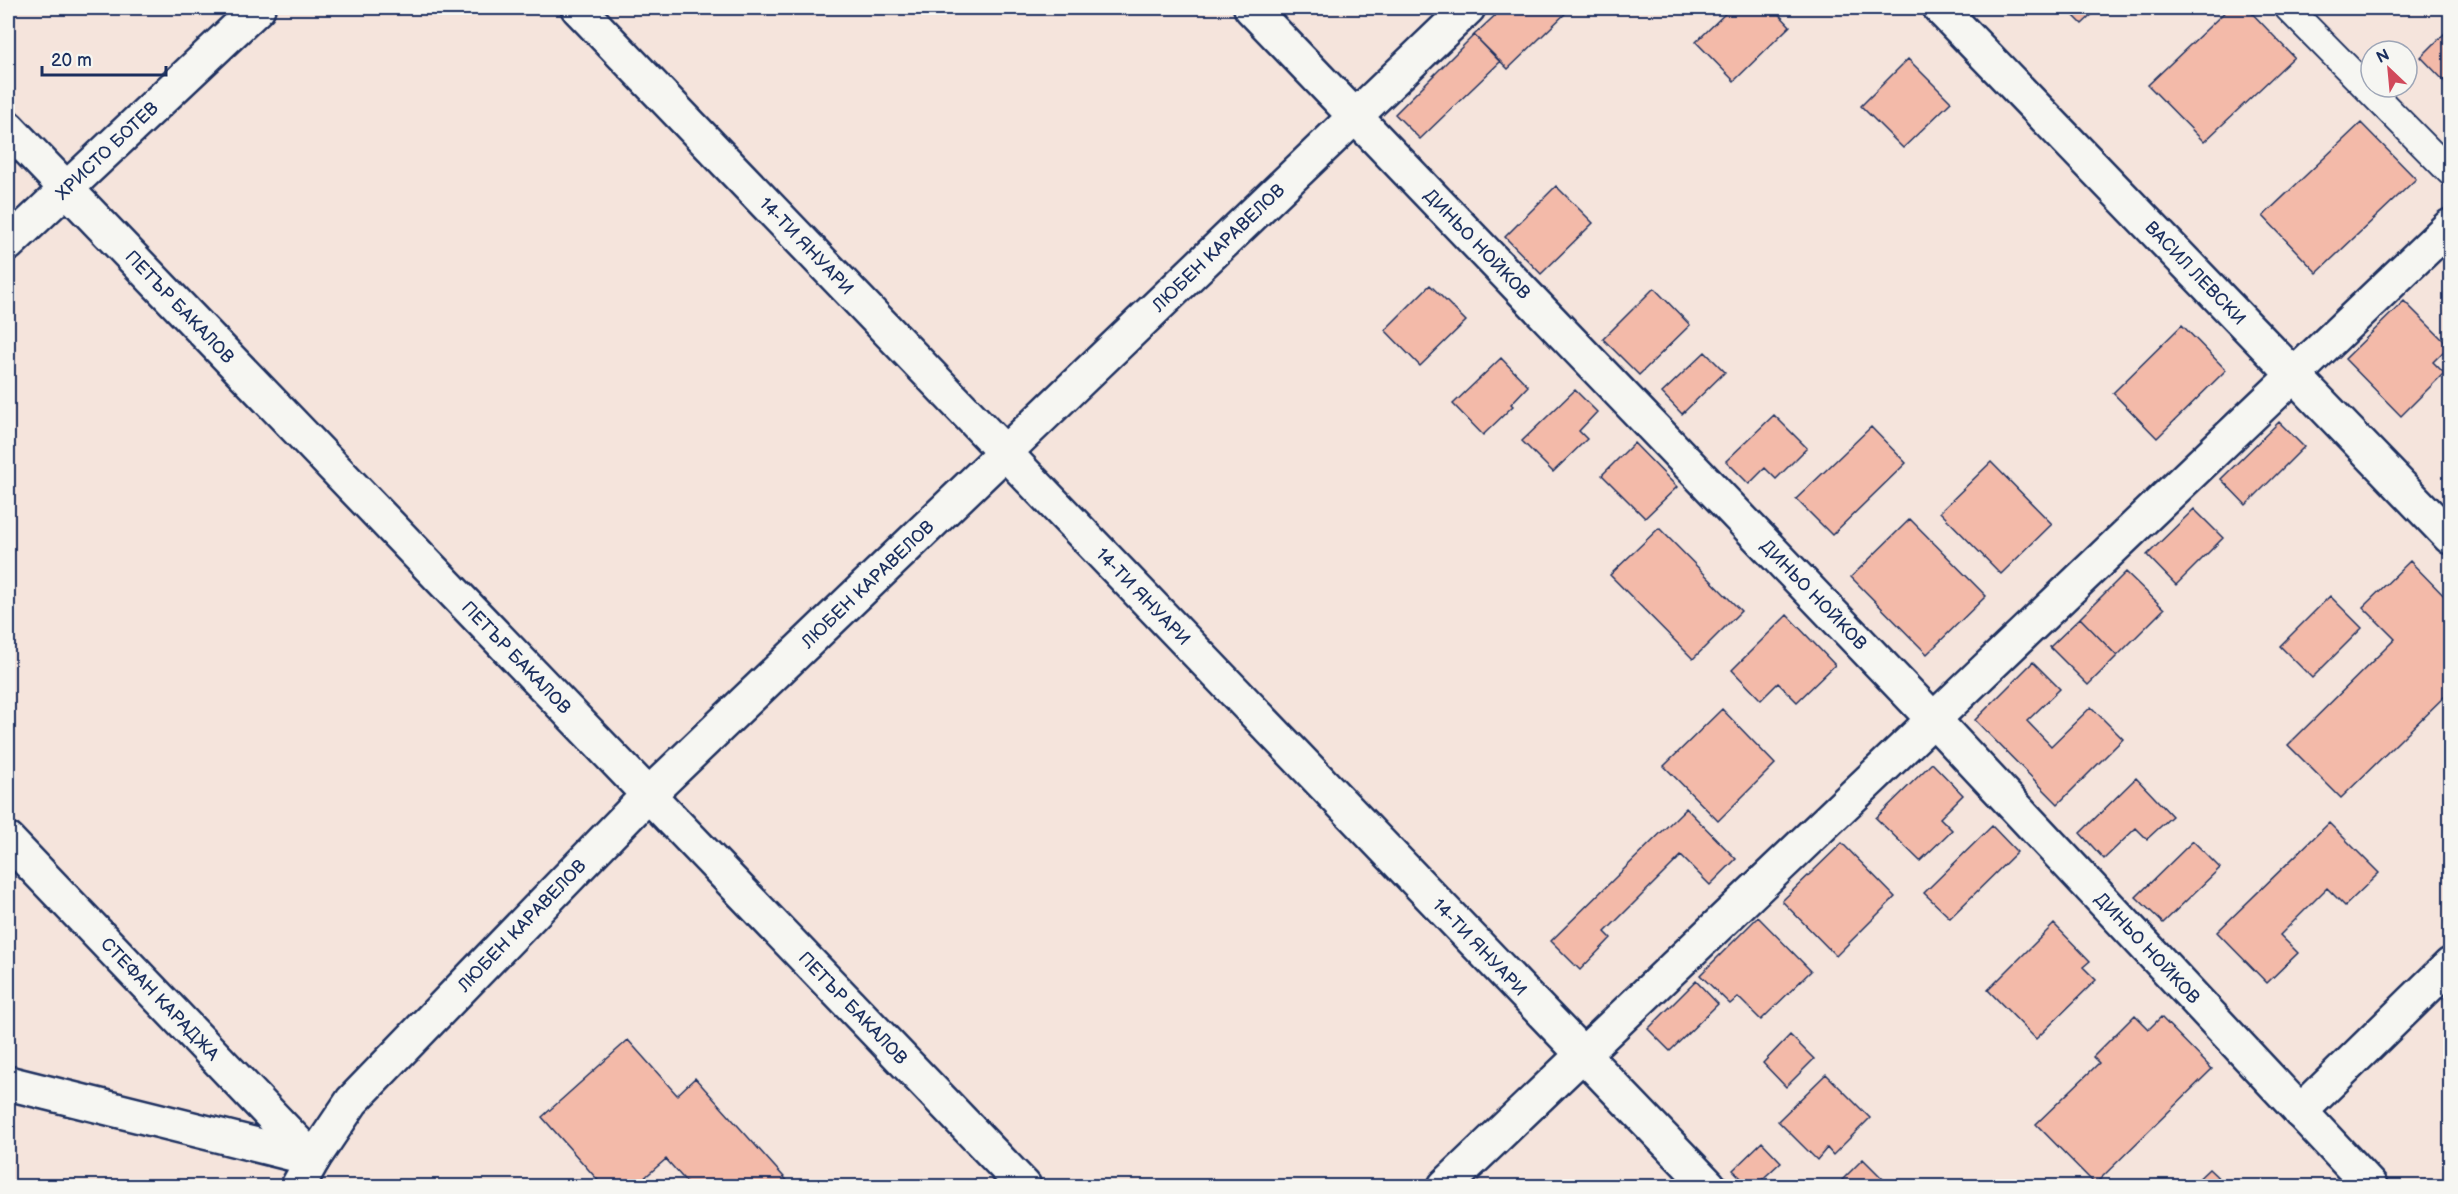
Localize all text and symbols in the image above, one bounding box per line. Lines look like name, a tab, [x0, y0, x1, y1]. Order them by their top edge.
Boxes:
scale bar	[42, 39, 166, 77]
north arrow	[2359, 39, 2419, 99]
text: N	[2374, 46, 2393, 68]
text: 20 m	[51, 50, 92, 71]
street label: ХРИСТО БОТЕВ	[51, 97, 162, 204]
street label: ЛЮБЕН КАРАВЕЛОВ	[1147, 179, 1289, 317]
street label: ДИНЬО НОЙКОВ	[1420, 185, 1535, 303]
street label: 14-ТИ ЯНУАРИ	[755, 193, 858, 299]
street label: ВАСИЛ ЛЕВСКИ	[2141, 217, 2250, 329]
street label: ПЕТЪР БАКАЛОВ	[121, 246, 239, 368]
street label: ЛЮБЕН КАРАВЕЛОВ	[796, 516, 938, 653]
street label: ДИНЬО НОЙКОВ	[1756, 535, 1871, 654]
street label: 14-ТИ ЯНУАРИ	[1092, 544, 1195, 650]
street label: ПЕТЪР БАКАЛОВ	[458, 597, 575, 718]
street label: ЛЮБЕН КАРАВЕЛОВ	[453, 855, 590, 997]
street label: ДИНЬО НОЙКОВ	[2090, 888, 2204, 1008]
street label: 14-ТИ ЯНУАРИ	[1428, 894, 1531, 1000]
street label: СТЕФАН КАРАДЖА	[97, 933, 224, 1065]
street label: ПЕТЪР БАКАЛОВ	[794, 947, 912, 1069]

